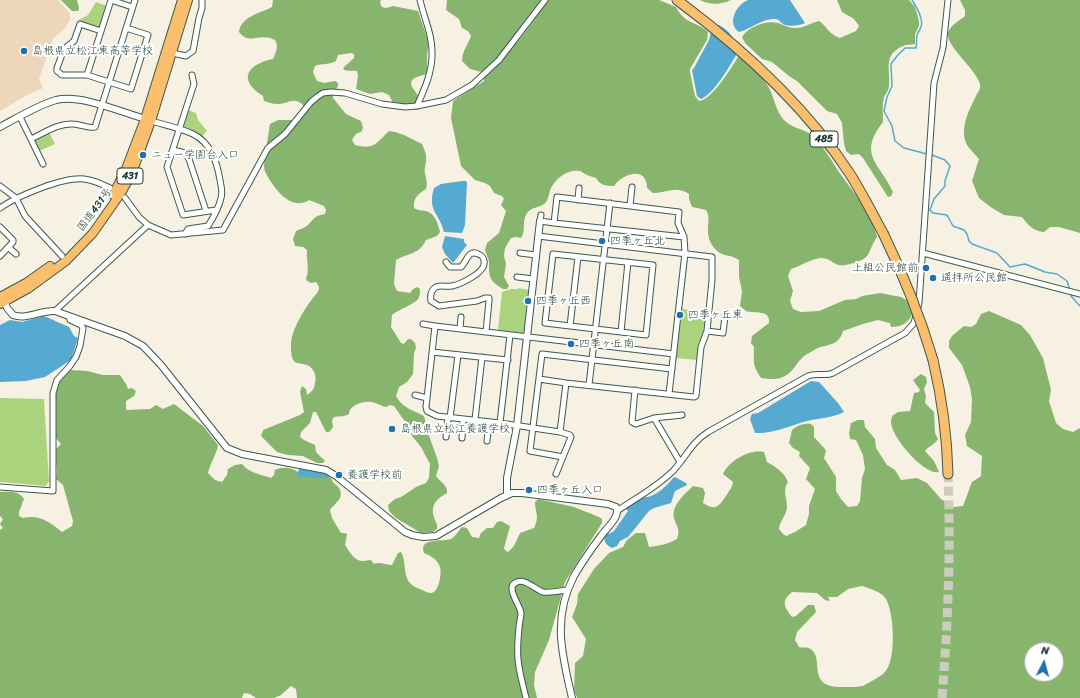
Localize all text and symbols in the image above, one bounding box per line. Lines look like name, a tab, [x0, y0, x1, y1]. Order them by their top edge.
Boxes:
place label: 島根県立松江東高等学校	[32, 44, 153, 58]
marker: 島根県立松江東高等学校	[19, 46, 29, 56]
road number: 485	[810, 131, 838, 147]
place label: ニュー学園台入口	[151, 148, 239, 162]
marker: ニュー学園台入口	[138, 150, 148, 160]
road number: 431	[117, 168, 143, 184]
street label: 国道431号	[75, 186, 115, 234]
place label: 四季ヶ丘北	[610, 234, 665, 248]
marker: 四季ヶ丘北	[597, 236, 607, 246]
place label: 上組公民館前	[852, 261, 918, 275]
marker: 上組公民館前	[921, 263, 931, 273]
place label: 遥拝所公民館	[941, 271, 1007, 285]
marker: 遥拝所公民館	[928, 273, 938, 283]
place label: 四季ヶ丘西	[536, 294, 591, 308]
marker: 四季ヶ丘西	[523, 296, 533, 306]
place label: 四季ヶ丘東	[688, 308, 743, 322]
marker: 四季ヶ丘東	[675, 310, 685, 320]
place label: 四季ヶ丘南	[579, 337, 634, 351]
marker: 四季ヶ丘南	[566, 339, 576, 349]
place label: 島根県立松江養護学校	[400, 422, 510, 436]
marker: 島根県立松江養護学校	[387, 424, 397, 434]
place label: 養護学校前	[347, 468, 402, 482]
marker: 養護学校前	[334, 470, 344, 480]
place label: 四季ヶ丘入口	[537, 483, 603, 497]
marker: 四季ヶ丘入口	[524, 485, 534, 495]
text: N	[1040, 641, 1050, 660]
north arrow	[1024, 642, 1064, 682]

